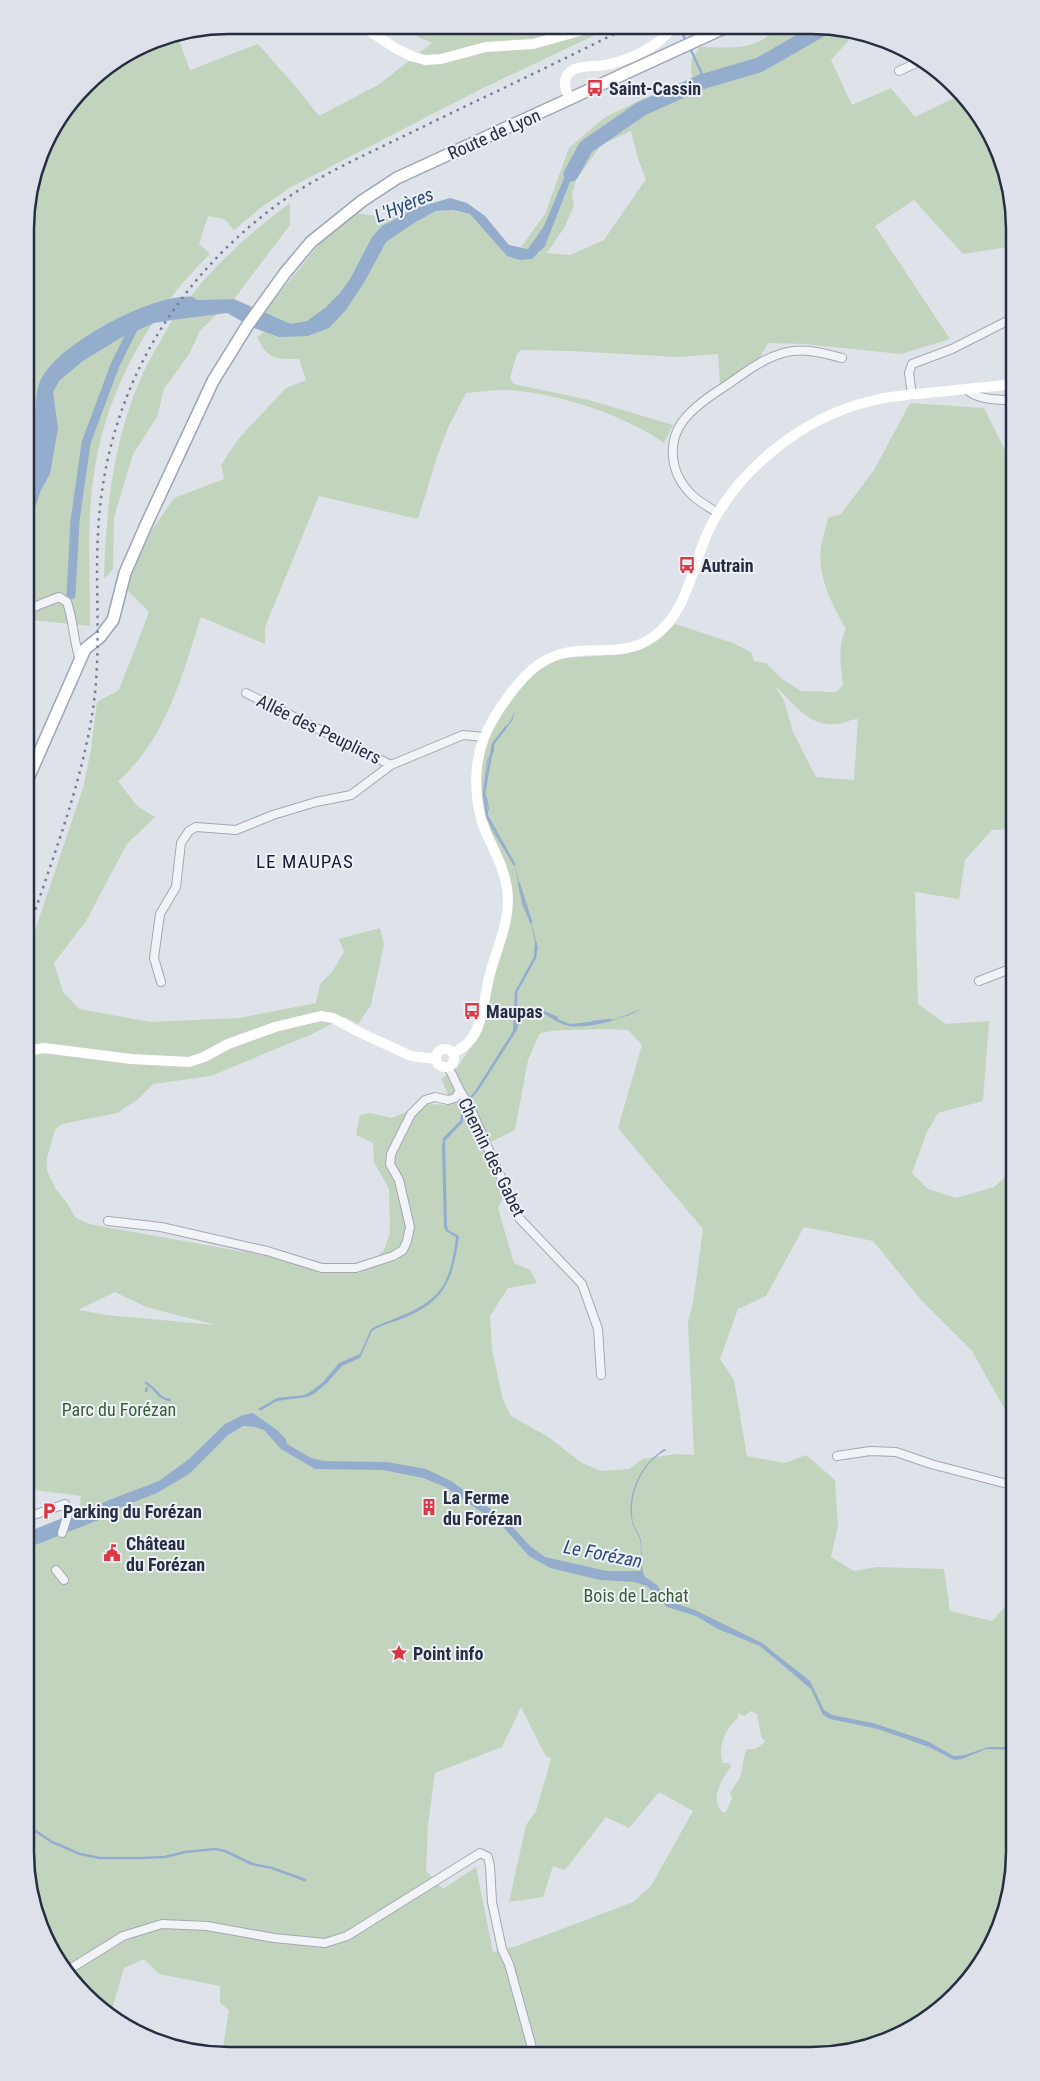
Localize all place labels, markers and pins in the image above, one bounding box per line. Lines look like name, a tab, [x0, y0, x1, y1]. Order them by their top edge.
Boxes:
bus stop icon: Saint-Cassin	[585, 78, 605, 98]
place label: Saint-Cassin	[609, 78, 701, 99]
bus stop icon: Autrain	[677, 555, 697, 575]
place label: Autrain	[701, 555, 754, 576]
bus stop icon: Maupas	[462, 1001, 482, 1021]
place label: Maupas	[486, 1001, 543, 1022]
place label: La Ferme du Forézan	[443, 1487, 522, 1529]
building icon: La Ferme du Forézan	[419, 1497, 439, 1517]
parking icon: Parking du Forézan	[39, 1501, 59, 1521]
place label: Parking du Forézan	[63, 1501, 202, 1522]
place label: Château du Forézan	[126, 1533, 205, 1575]
public building icon: Château du Forézan	[102, 1543, 122, 1563]
place icon: Point info	[389, 1643, 409, 1663]
place label: Point info	[413, 1643, 483, 1664]

